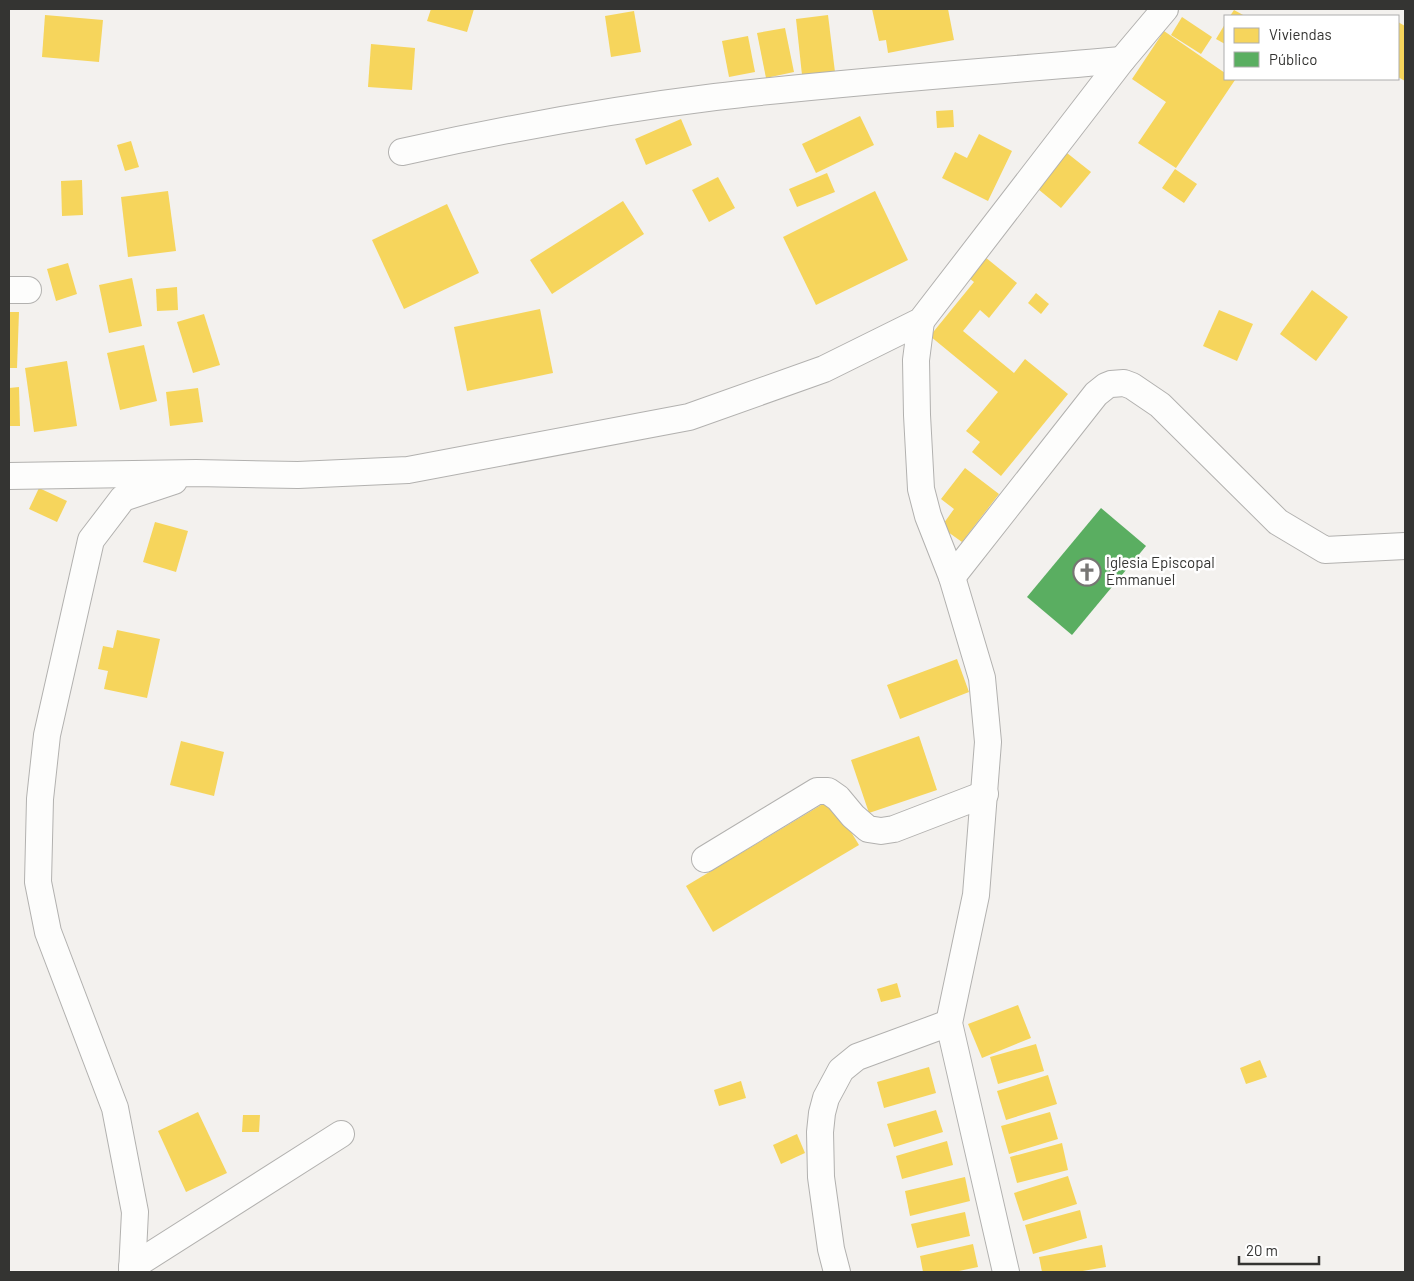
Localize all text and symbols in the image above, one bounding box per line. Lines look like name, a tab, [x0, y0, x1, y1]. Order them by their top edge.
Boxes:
legend	[1224, 15, 1399, 80]
text: Viviendas	[1269, 25, 1332, 43]
text: Público	[1269, 50, 1317, 68]
place label: Iglesia Episcopal Emmanuel	[1106, 553, 1215, 588]
church icon: Iglesia Episcopal Emmanuel	[1072, 557, 1102, 587]
scale bar	[1239, 1234, 1319, 1266]
text: 20 m	[1246, 1241, 1278, 1259]

